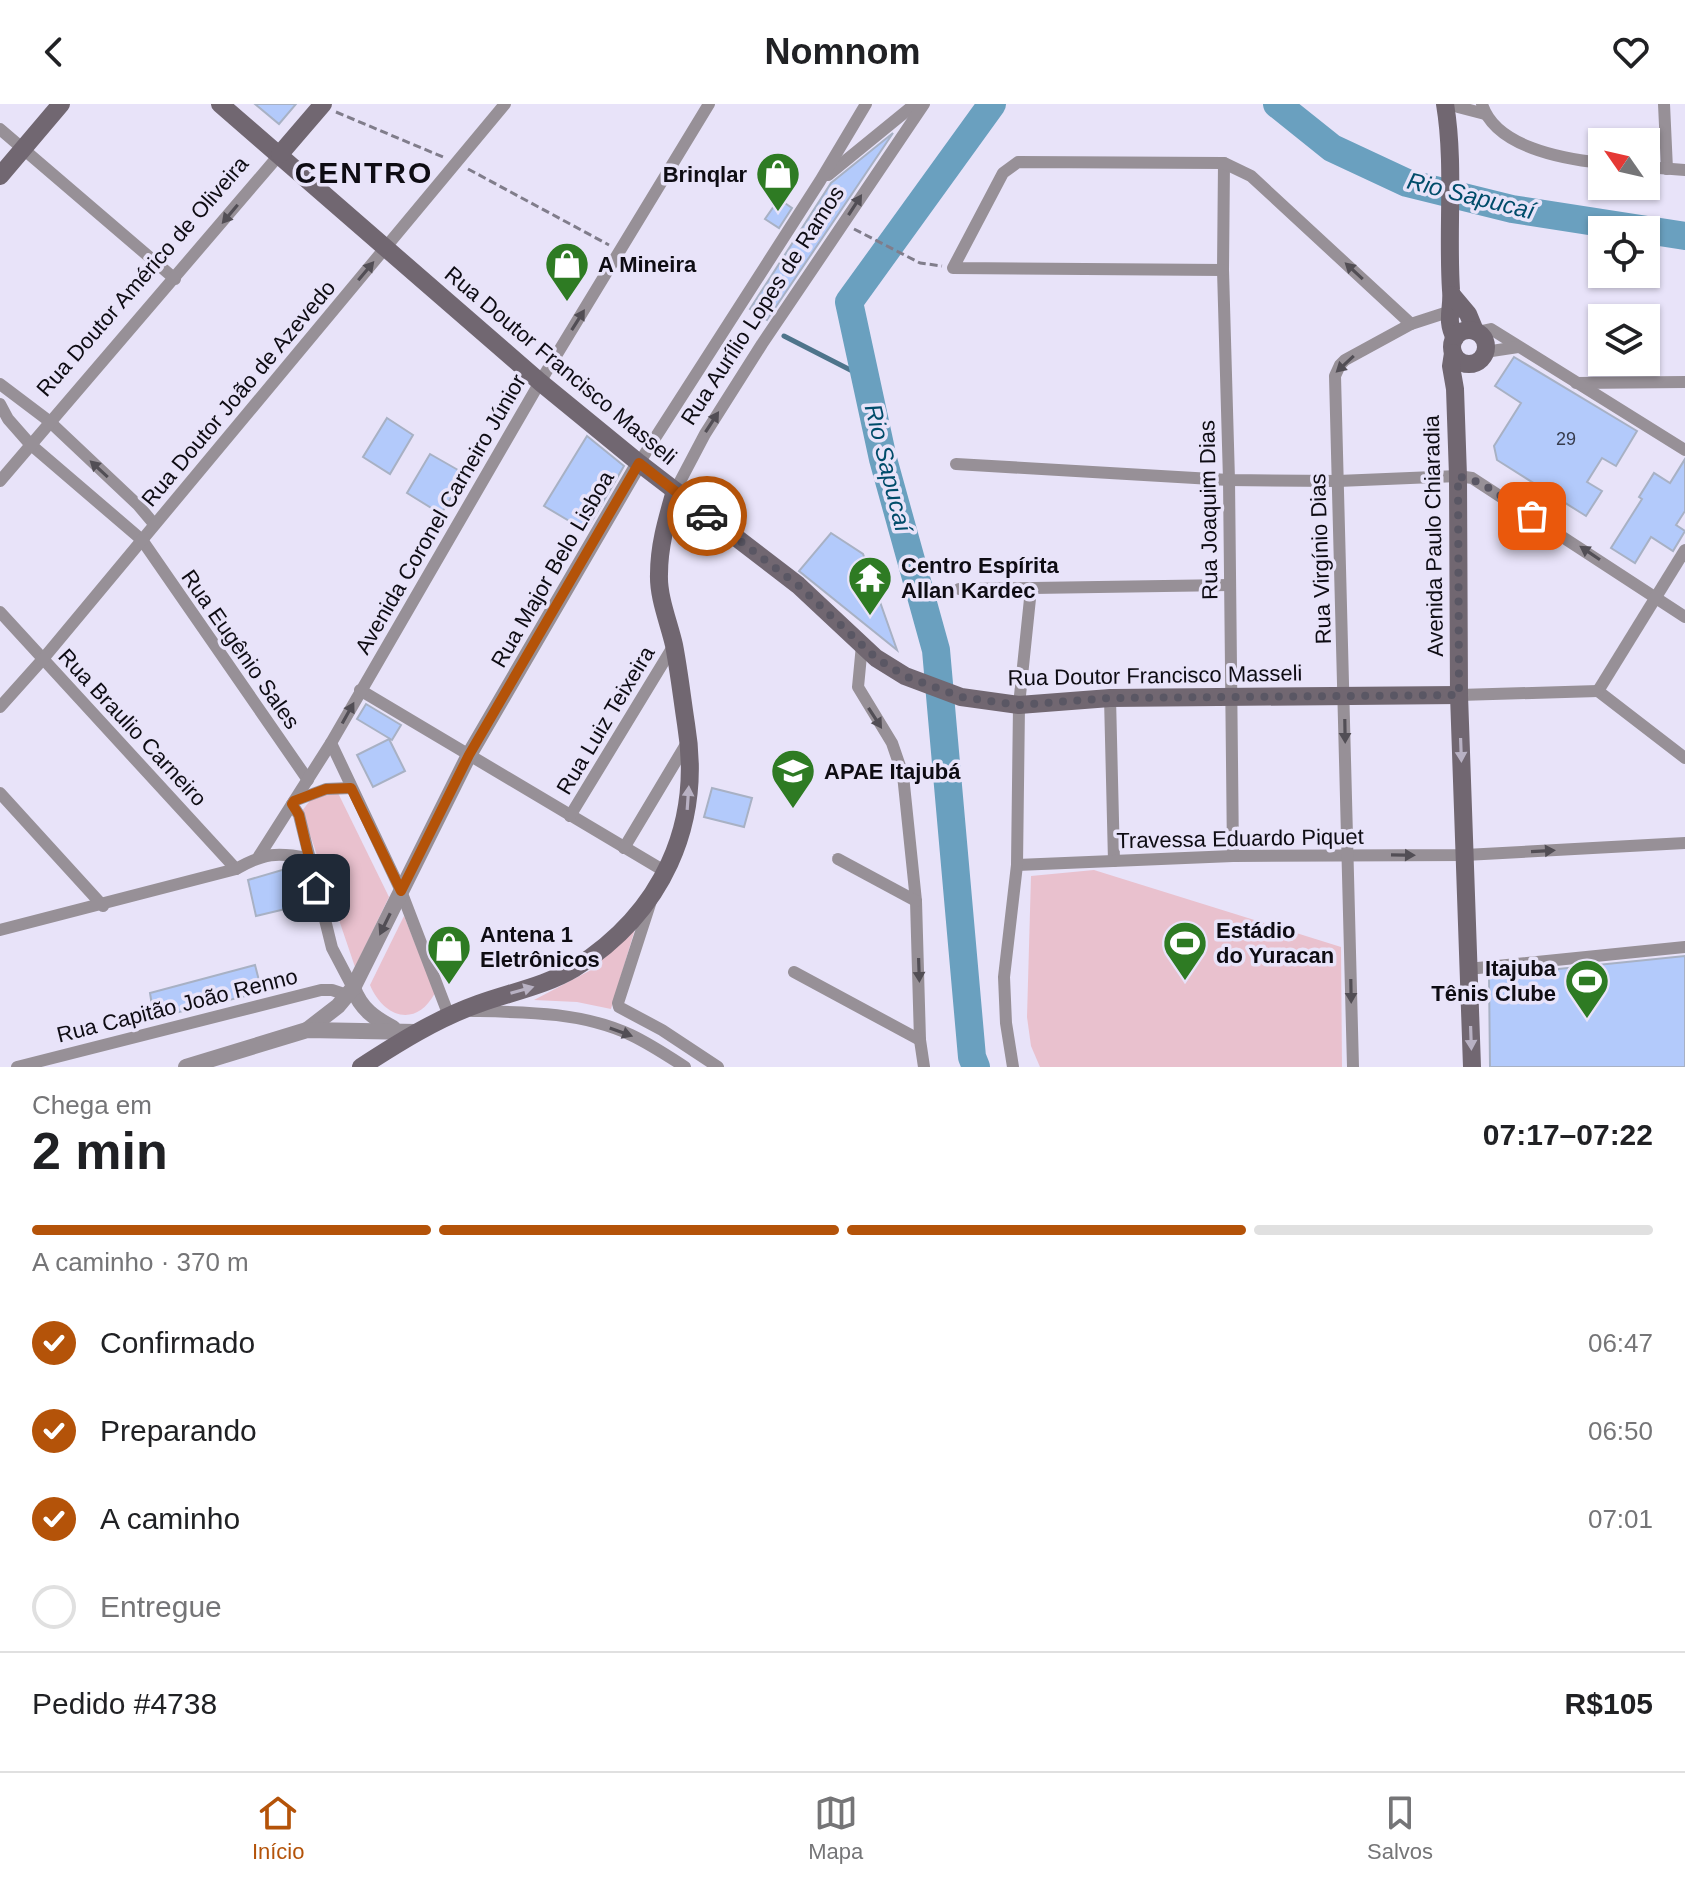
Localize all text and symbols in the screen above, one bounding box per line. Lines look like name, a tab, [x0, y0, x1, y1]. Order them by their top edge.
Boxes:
icon: back	[32, 30, 76, 74]
icon: heart	[1609, 30, 1653, 74]
text: Nomnom	[765, 31, 921, 72]
north arrow	[1588, 128, 1660, 200]
map controls	[1588, 128, 1660, 376]
shop icon: Brinqlar	[754, 150, 802, 213]
street label: Rua Doutor Américo de Oliveira	[31, 151, 254, 401]
district label: CENTRO	[295, 156, 433, 189]
place label: Brinqlar	[663, 162, 747, 187]
water label: Rio Sapucaí	[1404, 167, 1540, 225]
street label: Rua Aurílio Lopes de Ramos	[676, 181, 849, 430]
one-way arrow	[848, 195, 863, 216]
one-way arrow	[222, 203, 239, 223]
button: locate	[1588, 216, 1660, 288]
shop icon: A Mineira	[543, 240, 591, 303]
place label: A Mineira	[598, 252, 697, 277]
one-way arrow	[357, 261, 373, 281]
street label: Rua Doutor Francisco Masseli	[440, 261, 682, 470]
one-way arrow	[1345, 262, 1364, 280]
street label: Rua Doutor João de Azevedo	[136, 275, 340, 511]
button: layers	[1588, 304, 1660, 376]
one-way arrow	[571, 309, 585, 331]
one-way arrow	[1336, 355, 1355, 373]
street label: Avenida Coronel Carneiro Júnior	[350, 370, 531, 659]
water label: Rio Sapucaí	[860, 401, 918, 537]
one-way arrow	[705, 412, 720, 433]
street label: Avenida Paulo Chiaradia	[1419, 414, 1448, 657]
street label: Rua Joaquim Dias	[1194, 420, 1223, 600]
house number: 29	[1556, 429, 1576, 449]
one-way arrow	[90, 460, 109, 478]
street label: Rua Major Belo Lisboa	[486, 466, 619, 672]
street label: Rua Virgínio Dias	[1305, 473, 1336, 645]
courier	[667, 476, 747, 556]
pin	[1498, 482, 1566, 550]
icon: car	[685, 494, 729, 538]
icon: bag	[1510, 494, 1554, 538]
one-way arrow	[1579, 546, 1601, 561]
place label: Centro Espírita Allan Kardec	[901, 553, 1059, 603]
temple icon: Centro Espírita Allan Kardec	[846, 554, 894, 617]
street label: Rua Eugênio Sales	[176, 565, 305, 734]
street label: Rua Luiz Teixeira	[551, 641, 660, 799]
street label: Rua Braulio Carneiro	[53, 644, 212, 811]
street label: Rua Doutor Francisco Masseli	[1007, 660, 1303, 691]
one-way arrow	[340, 702, 354, 724]
one-way arrow	[868, 707, 883, 728]
one-way arrow	[1339, 719, 1352, 744]
one-way arrow	[1454, 738, 1467, 763]
school or university icon: APAE Itajubá	[769, 747, 817, 810]
place label: APAE Itajubá	[824, 759, 961, 784]
one-way arrow	[682, 785, 695, 810]
street label: Travessa Eduardo Piquet	[1116, 824, 1364, 853]
one-way arrow	[1531, 844, 1556, 857]
one-way arrow	[1391, 848, 1416, 861]
pin	[282, 854, 350, 922]
icon: home	[294, 866, 338, 910]
one-way arrow	[378, 912, 392, 935]
place label: Estádio do Yuracan	[1216, 918, 1334, 968]
sports icon: Estádio do Yuracan	[1161, 919, 1209, 982]
place label: Antena 1 Eletrônicos	[480, 922, 600, 972]
shop icon: Antena 1 Eletrônicos	[425, 923, 473, 986]
place label: Itajuba Tênis Clube	[1431, 956, 1557, 1006]
sports icon: Itajuba Tênis Clube	[1563, 957, 1611, 1020]
one-way arrow	[912, 958, 925, 983]
street label: Rua Capitão João Renno	[54, 963, 300, 1047]
one-way arrow	[1345, 979, 1358, 1004]
one-way arrow	[511, 983, 535, 996]
one-way arrow	[609, 1026, 633, 1038]
one-way arrow	[1464, 1026, 1477, 1051]
text: Chega em	[32, 1090, 152, 1120]
text: 07:17–07:22	[1483, 1118, 1653, 1151]
text: 2 min	[32, 1122, 168, 1180]
text: A caminho · 370 m	[32, 1247, 249, 1277]
icon: check	[32, 1321, 76, 1365]
text: Confirmado	[100, 1326, 255, 1359]
text: 06:47	[1588, 1328, 1653, 1358]
icon: check	[32, 1409, 76, 1453]
text: Preparando	[100, 1414, 257, 1447]
text: 06:50	[1588, 1416, 1653, 1446]
icon: check	[32, 1497, 76, 1541]
text: A caminho	[100, 1502, 240, 1535]
text: 07:01	[1588, 1504, 1653, 1534]
text: Entregue	[100, 1590, 222, 1623]
text: Pedido #4738	[32, 1687, 217, 1720]
text: R$105	[1565, 1687, 1653, 1720]
tab: Início	[252, 1791, 304, 1865]
tab: Mapa	[808, 1791, 863, 1865]
tab: Salvos	[1367, 1791, 1433, 1865]

